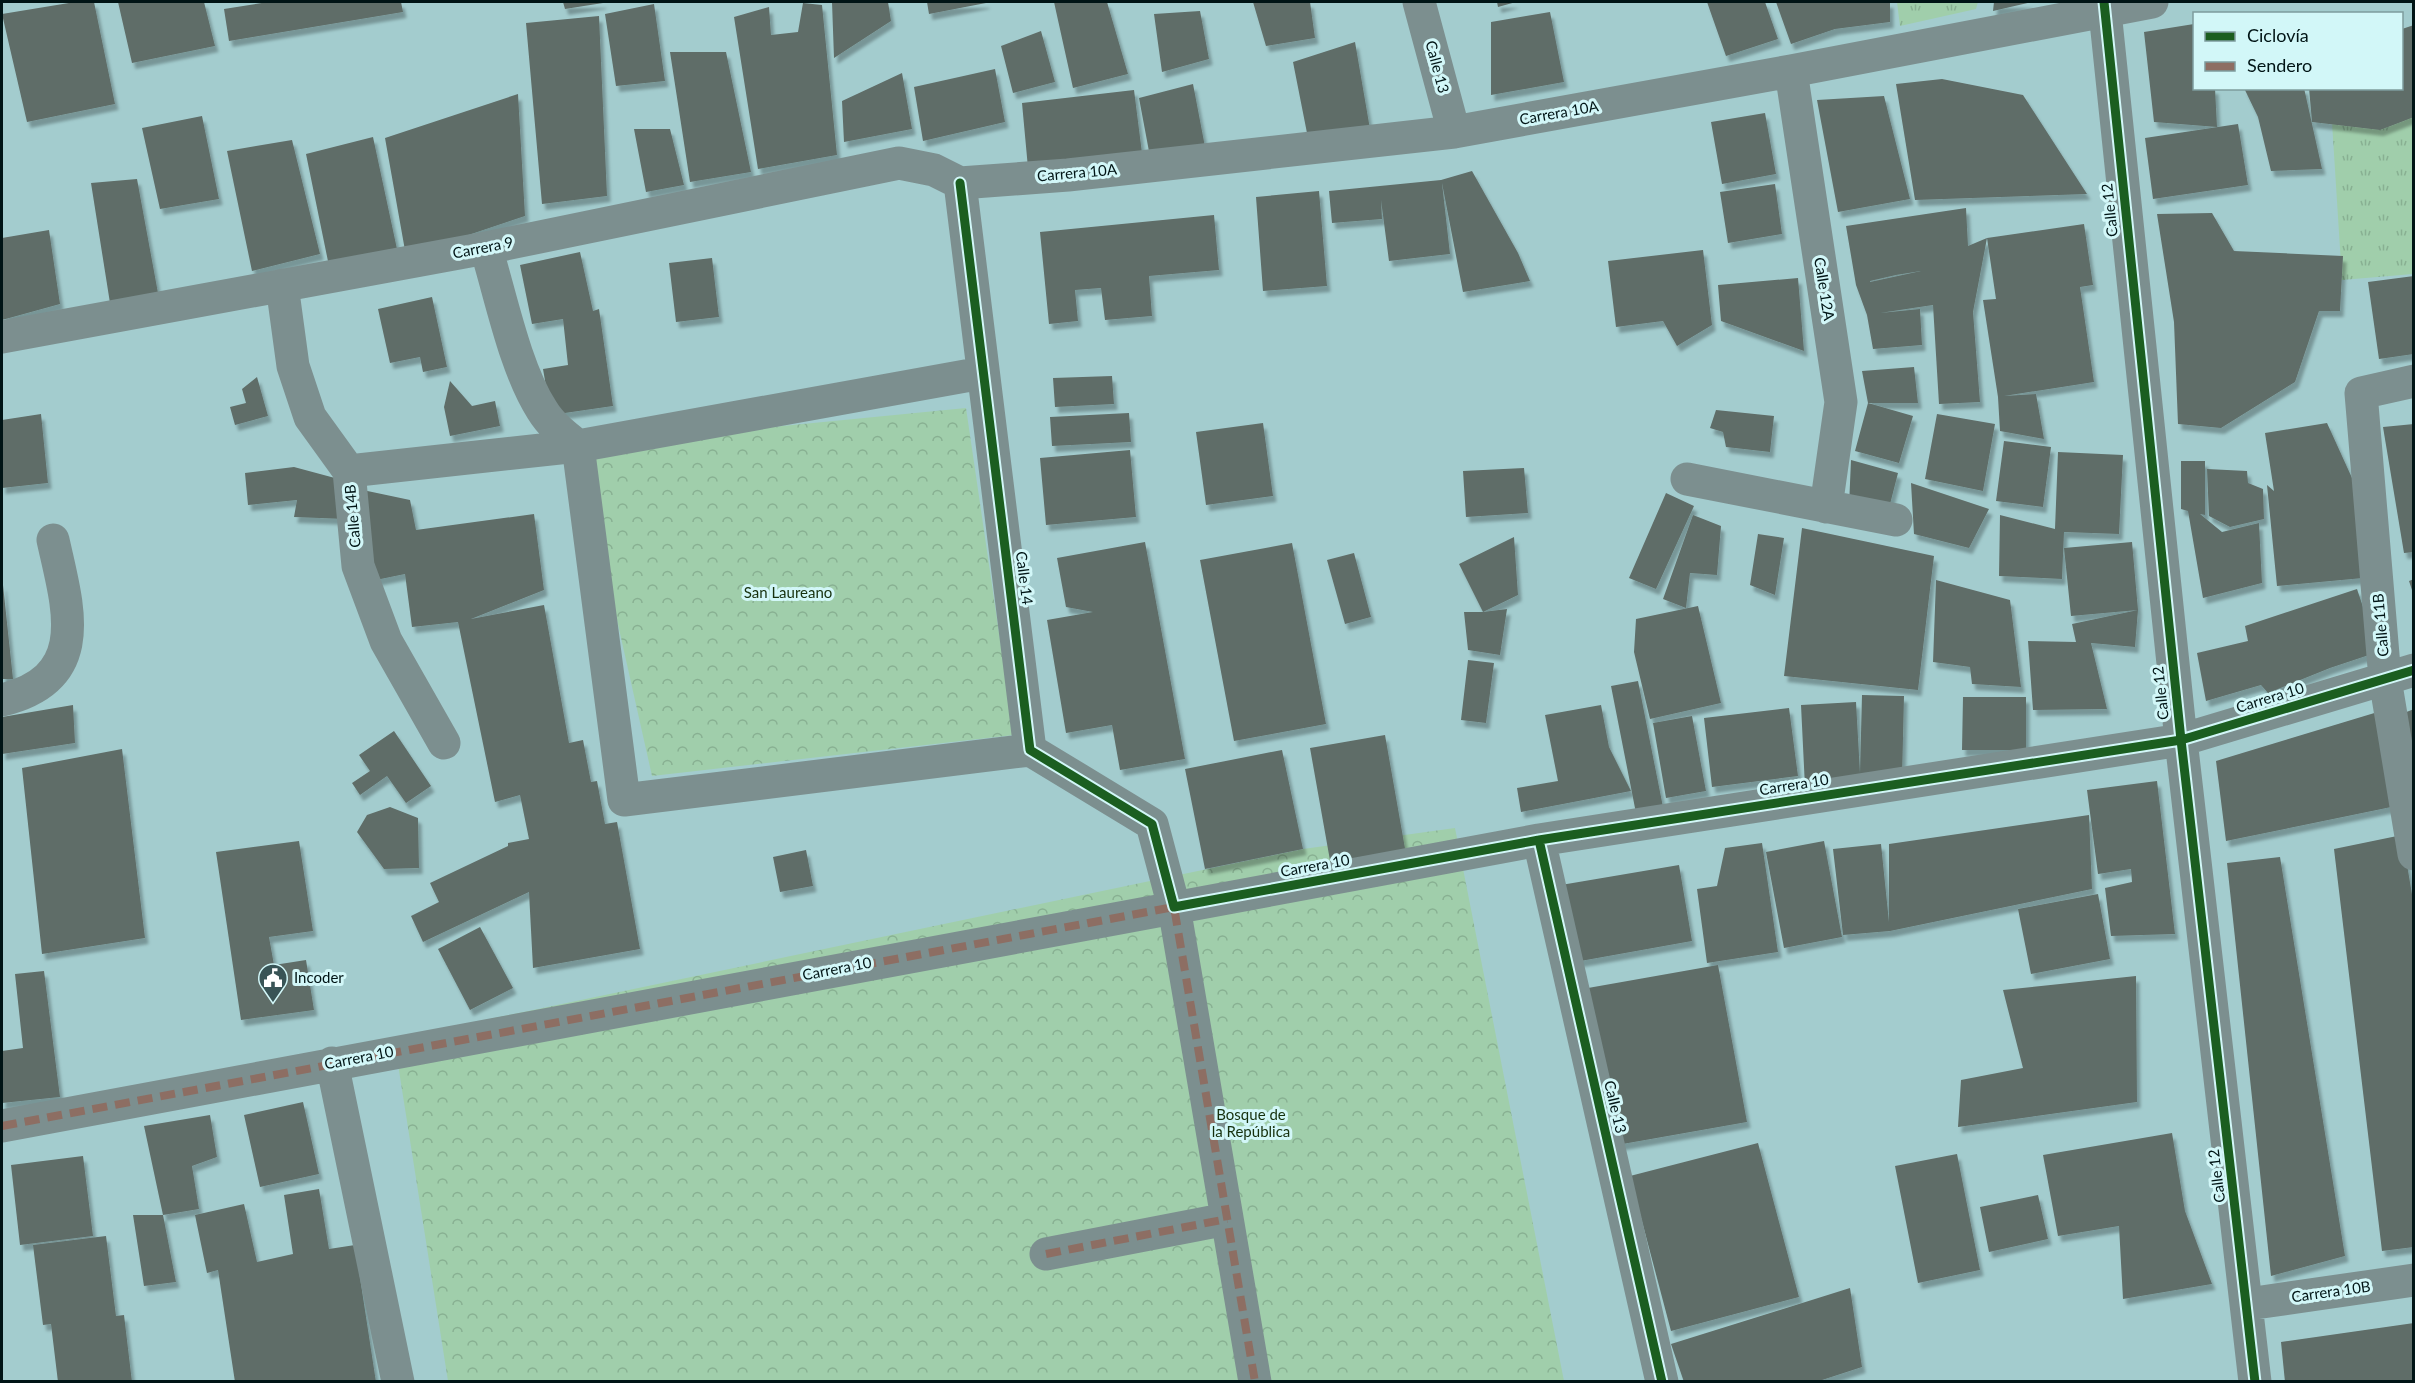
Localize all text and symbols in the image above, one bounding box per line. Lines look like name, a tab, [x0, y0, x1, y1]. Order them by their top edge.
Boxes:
legend	[2193, 12, 2403, 90]
text: Ciclovía	[2247, 24, 2309, 46]
street label: Calle 13	[1422, 38, 1454, 95]
text: Sendero	[2247, 54, 2312, 76]
street label: Carrera 10A	[1518, 96, 1601, 128]
street label: Carrera 10A	[1036, 159, 1118, 184]
street label: Calle 12	[2097, 182, 2121, 238]
street label: Carrera 9	[451, 232, 515, 262]
street label: Calle 12A	[1811, 256, 1839, 323]
street label: Calle 14B	[340, 484, 364, 548]
street label: Calle 14	[1013, 550, 1037, 606]
park label: San Laureano	[744, 583, 832, 601]
street label: Calle 11B	[2368, 593, 2392, 657]
street label: Calle 12	[2148, 665, 2172, 721]
street label: Carrera 10	[2234, 678, 2306, 716]
street label: Carrera 10	[1758, 770, 1830, 798]
street label: Carrera 10	[1279, 850, 1351, 880]
street label: Carrera 10	[801, 952, 873, 984]
public building icon: Incoder	[257, 962, 289, 1004]
place label: Incoder	[294, 968, 344, 986]
street label: Carrera 10	[323, 1041, 395, 1073]
street label: Calle 13	[1601, 1079, 1631, 1135]
park label: Bosque de la República	[1212, 1105, 1290, 1140]
street label: Calle 12	[2204, 1148, 2228, 1204]
street label: Carrera 10B	[2290, 1277, 2372, 1305]

